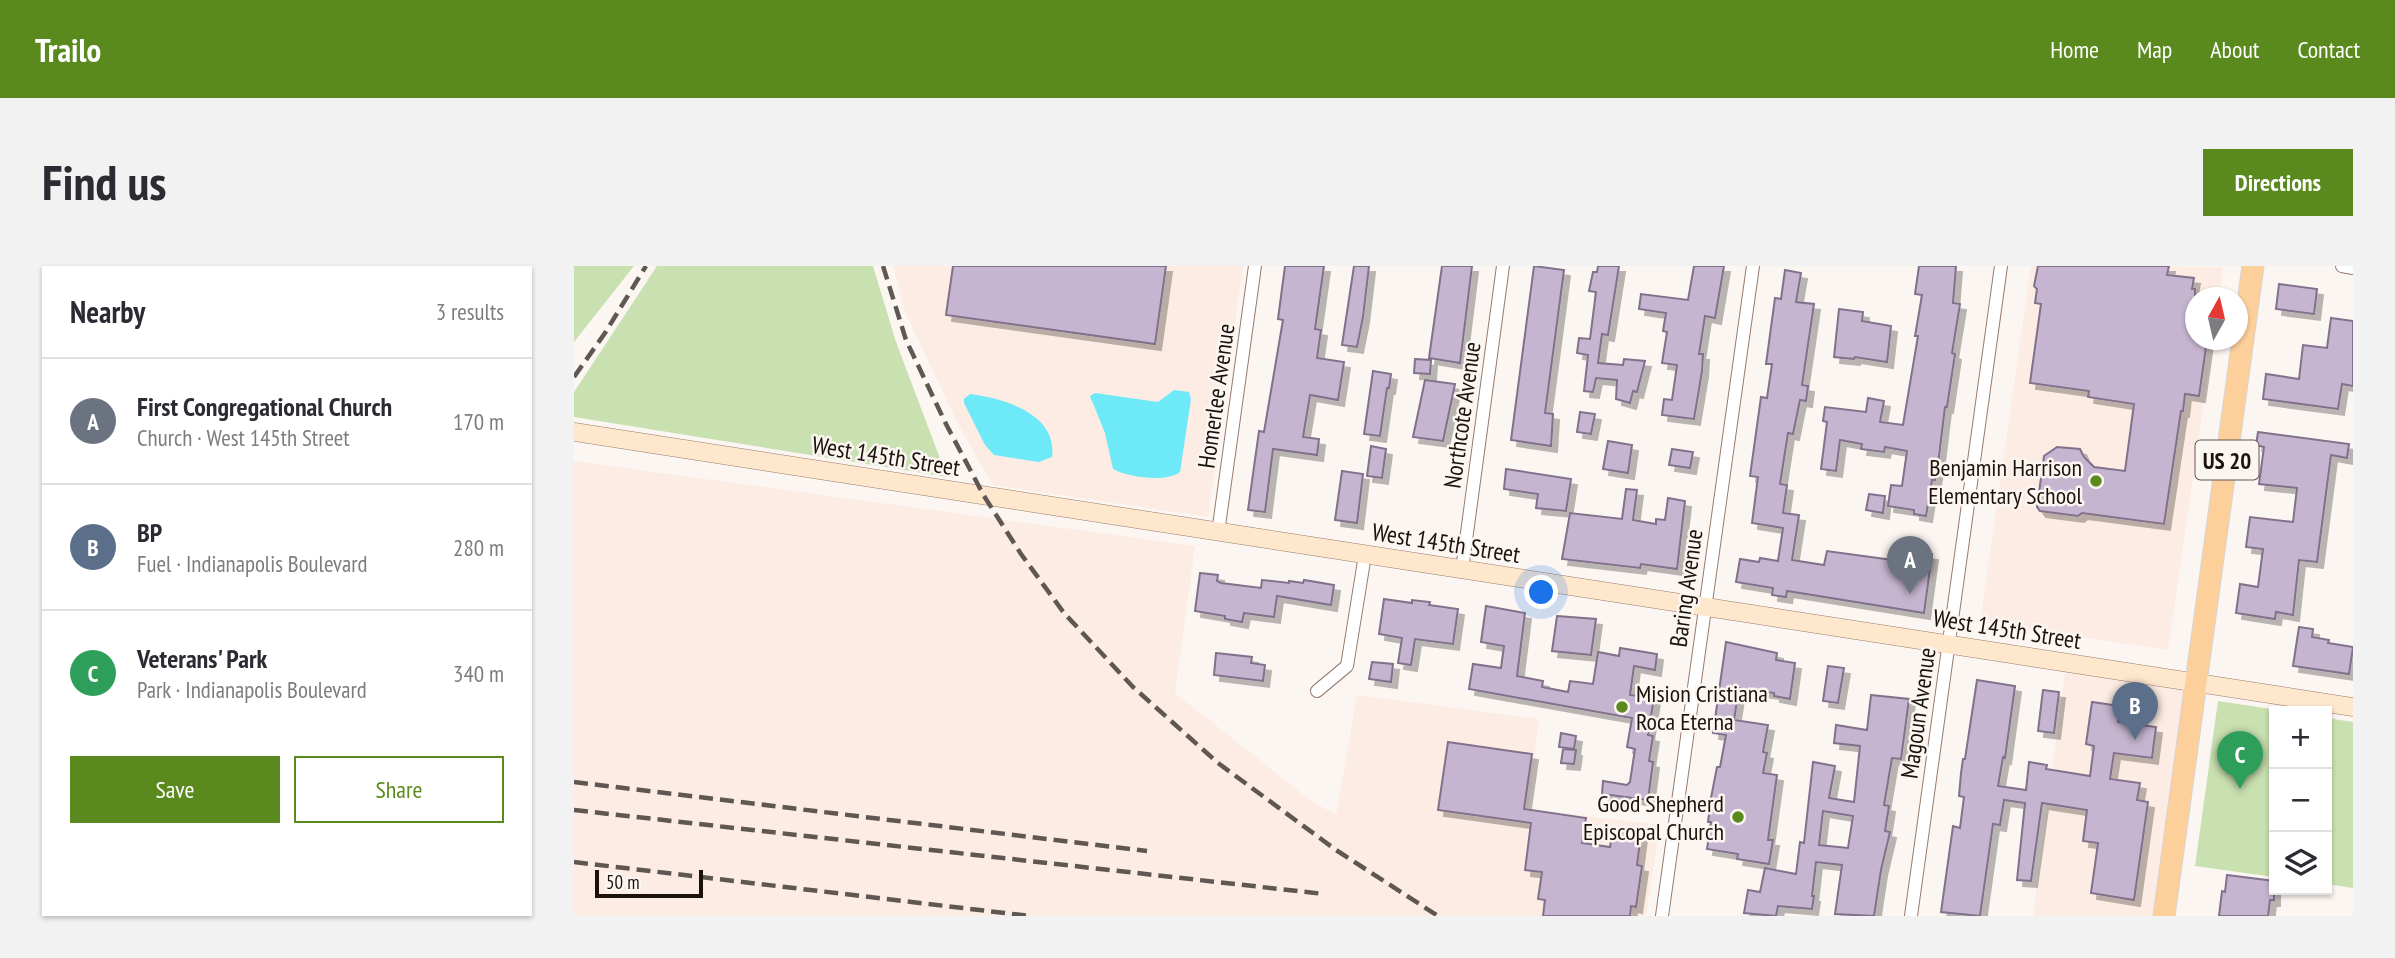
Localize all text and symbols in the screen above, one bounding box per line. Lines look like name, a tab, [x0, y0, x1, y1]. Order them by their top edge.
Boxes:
text: Trailo	[35, 28, 101, 71]
text: Home	[2050, 34, 2099, 65]
text: Map	[2137, 34, 2172, 65]
text: About	[2210, 34, 2259, 65]
text: Contact	[2297, 34, 2360, 65]
button: Directions	[2203, 149, 2353, 216]
text: Find us	[42, 150, 166, 214]
north arrow	[2185, 287, 2248, 350]
text: Nearby	[70, 292, 145, 331]
text: 3 results	[436, 297, 504, 326]
street label: Homerlee Avenue	[1191, 322, 1241, 470]
street label: Northcote Avenue	[1436, 340, 1488, 490]
text: First Congregational Church	[137, 390, 392, 423]
text: A	[87, 407, 99, 436]
text: 170 m	[453, 407, 504, 436]
text: Church · West 145th Street	[137, 423, 350, 452]
street label: West 145th Street	[810, 429, 963, 483]
road number: US 20	[2196, 440, 2258, 480]
place label: Benjamin Harrison Elementary School	[1928, 452, 2082, 511]
marker: Benjamin Harrison Elementary School	[2088, 473, 2104, 489]
text: BP	[137, 516, 162, 549]
street label: West 145th Street	[1370, 516, 1523, 570]
street label: Baring Avenue	[1662, 527, 1710, 649]
text: B	[87, 533, 99, 562]
text: 280 m	[453, 533, 504, 562]
pin: A	[1887, 536, 1933, 594]
text: Fuel · Indianapolis Boulevard	[137, 549, 367, 578]
your location	[1524, 575, 1558, 609]
street label: West 145th Street	[1931, 602, 2084, 656]
text: Veterans' Park	[137, 642, 267, 675]
street label: Magoun Avenue	[1893, 646, 1943, 780]
text: C	[88, 659, 98, 688]
text: 340 m	[453, 659, 504, 688]
text: Park · Indianapolis Boulevard	[137, 675, 367, 704]
place label: Mision Cristiana Roca Eterna	[1636, 678, 1768, 737]
pin: B	[2112, 682, 2158, 740]
marker: Mision Cristiana Roca Eterna	[1614, 699, 1630, 715]
map controls	[2269, 706, 2332, 895]
button: +	[2269, 706, 2332, 769]
pin: C	[2217, 731, 2263, 789]
button: Save	[70, 756, 280, 823]
button: Share	[294, 756, 504, 823]
button: −	[2269, 769, 2332, 832]
place label: Good Shepherd Episcopal Church	[1583, 788, 1724, 847]
marker: Good Shepherd Episcopal Church	[1730, 809, 1746, 825]
button: layers	[2269, 832, 2332, 895]
scale bar	[595, 867, 704, 899]
text: 50 m	[606, 870, 640, 894]

